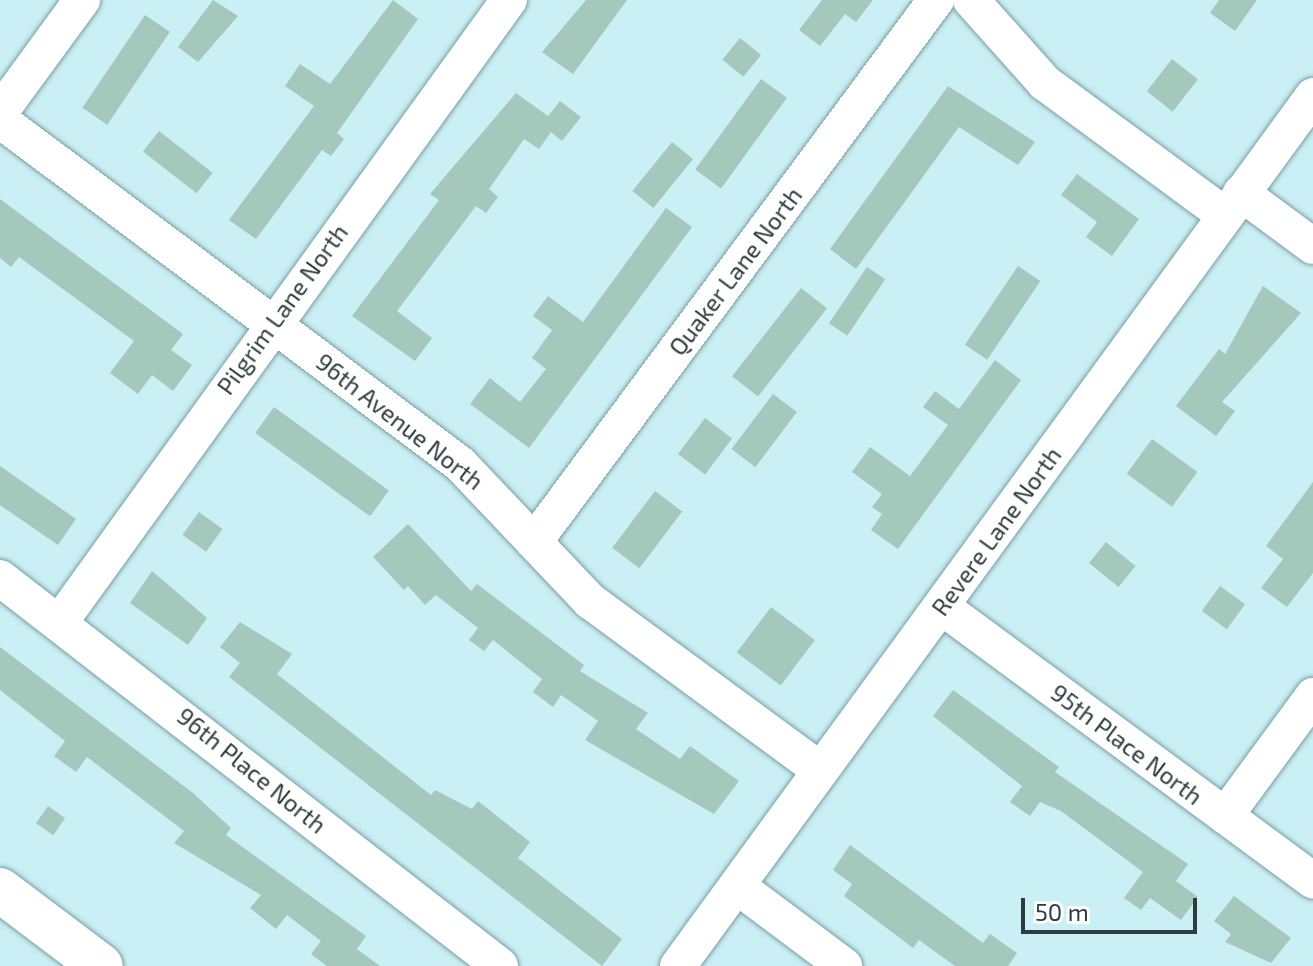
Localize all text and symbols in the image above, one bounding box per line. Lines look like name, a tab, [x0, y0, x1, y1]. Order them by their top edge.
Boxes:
street label: Quaker Lane North	[662, 181, 808, 361]
street label: Pilgrim Lane North	[211, 218, 353, 400]
street label: 96th Avenue North	[310, 347, 490, 495]
street label: Revere Lane North	[925, 441, 1067, 621]
street label: 95th Place North	[1045, 678, 1209, 810]
street label: 96th Place North	[172, 701, 332, 839]
scale bar	[1025, 882, 1201, 932]
text: 50 m	[1035, 897, 1089, 926]

